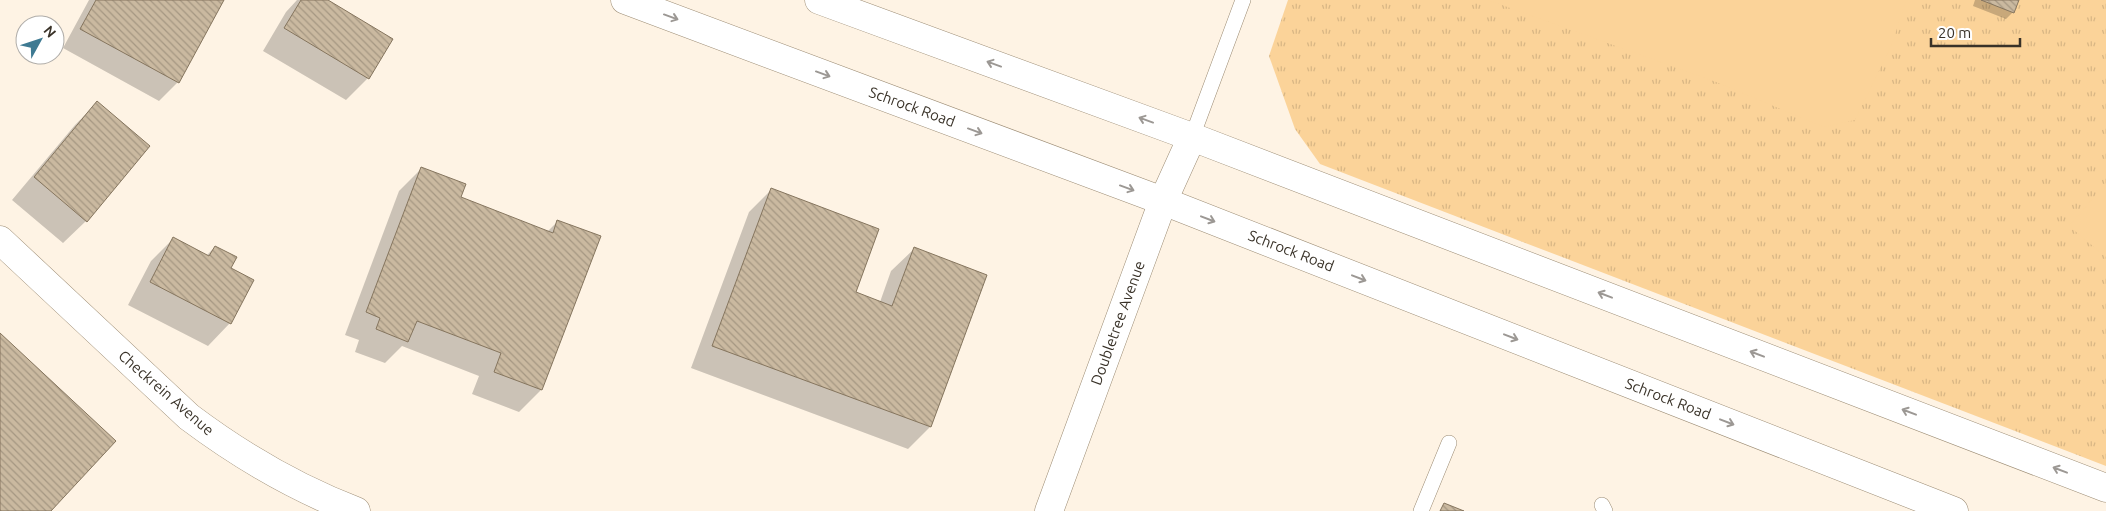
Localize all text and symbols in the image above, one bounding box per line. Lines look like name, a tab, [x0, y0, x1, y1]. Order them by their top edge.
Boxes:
one-way arrow	[662, 13, 678, 22]
north arrow	[15, 15, 65, 65]
scale bar	[1931, 15, 2020, 47]
text: N	[40, 22, 59, 41]
text: 20 m	[1938, 24, 1971, 41]
one-way arrow	[986, 59, 1002, 68]
one-way arrow	[815, 70, 830, 79]
street label: Schrock Road	[867, 83, 958, 130]
one-way arrow	[1139, 115, 1154, 124]
one-way arrow	[967, 127, 982, 136]
one-way arrow	[1119, 184, 1134, 193]
one-way arrow	[1200, 215, 1215, 224]
street label: Schrock Road	[1246, 226, 1336, 275]
street label: Doubletree Avenue	[1087, 258, 1148, 387]
one-way arrow	[1351, 274, 1366, 283]
one-way arrow	[1598, 290, 1614, 299]
one-way arrow	[1503, 334, 1518, 343]
street label: Checkrein Avenue	[115, 347, 217, 439]
one-way arrow	[1750, 348, 1765, 358]
street label: Schrock Road	[1623, 374, 1713, 423]
one-way arrow	[1902, 407, 1917, 416]
one-way arrow	[1719, 418, 1734, 427]
one-way arrow	[2053, 465, 2069, 474]

